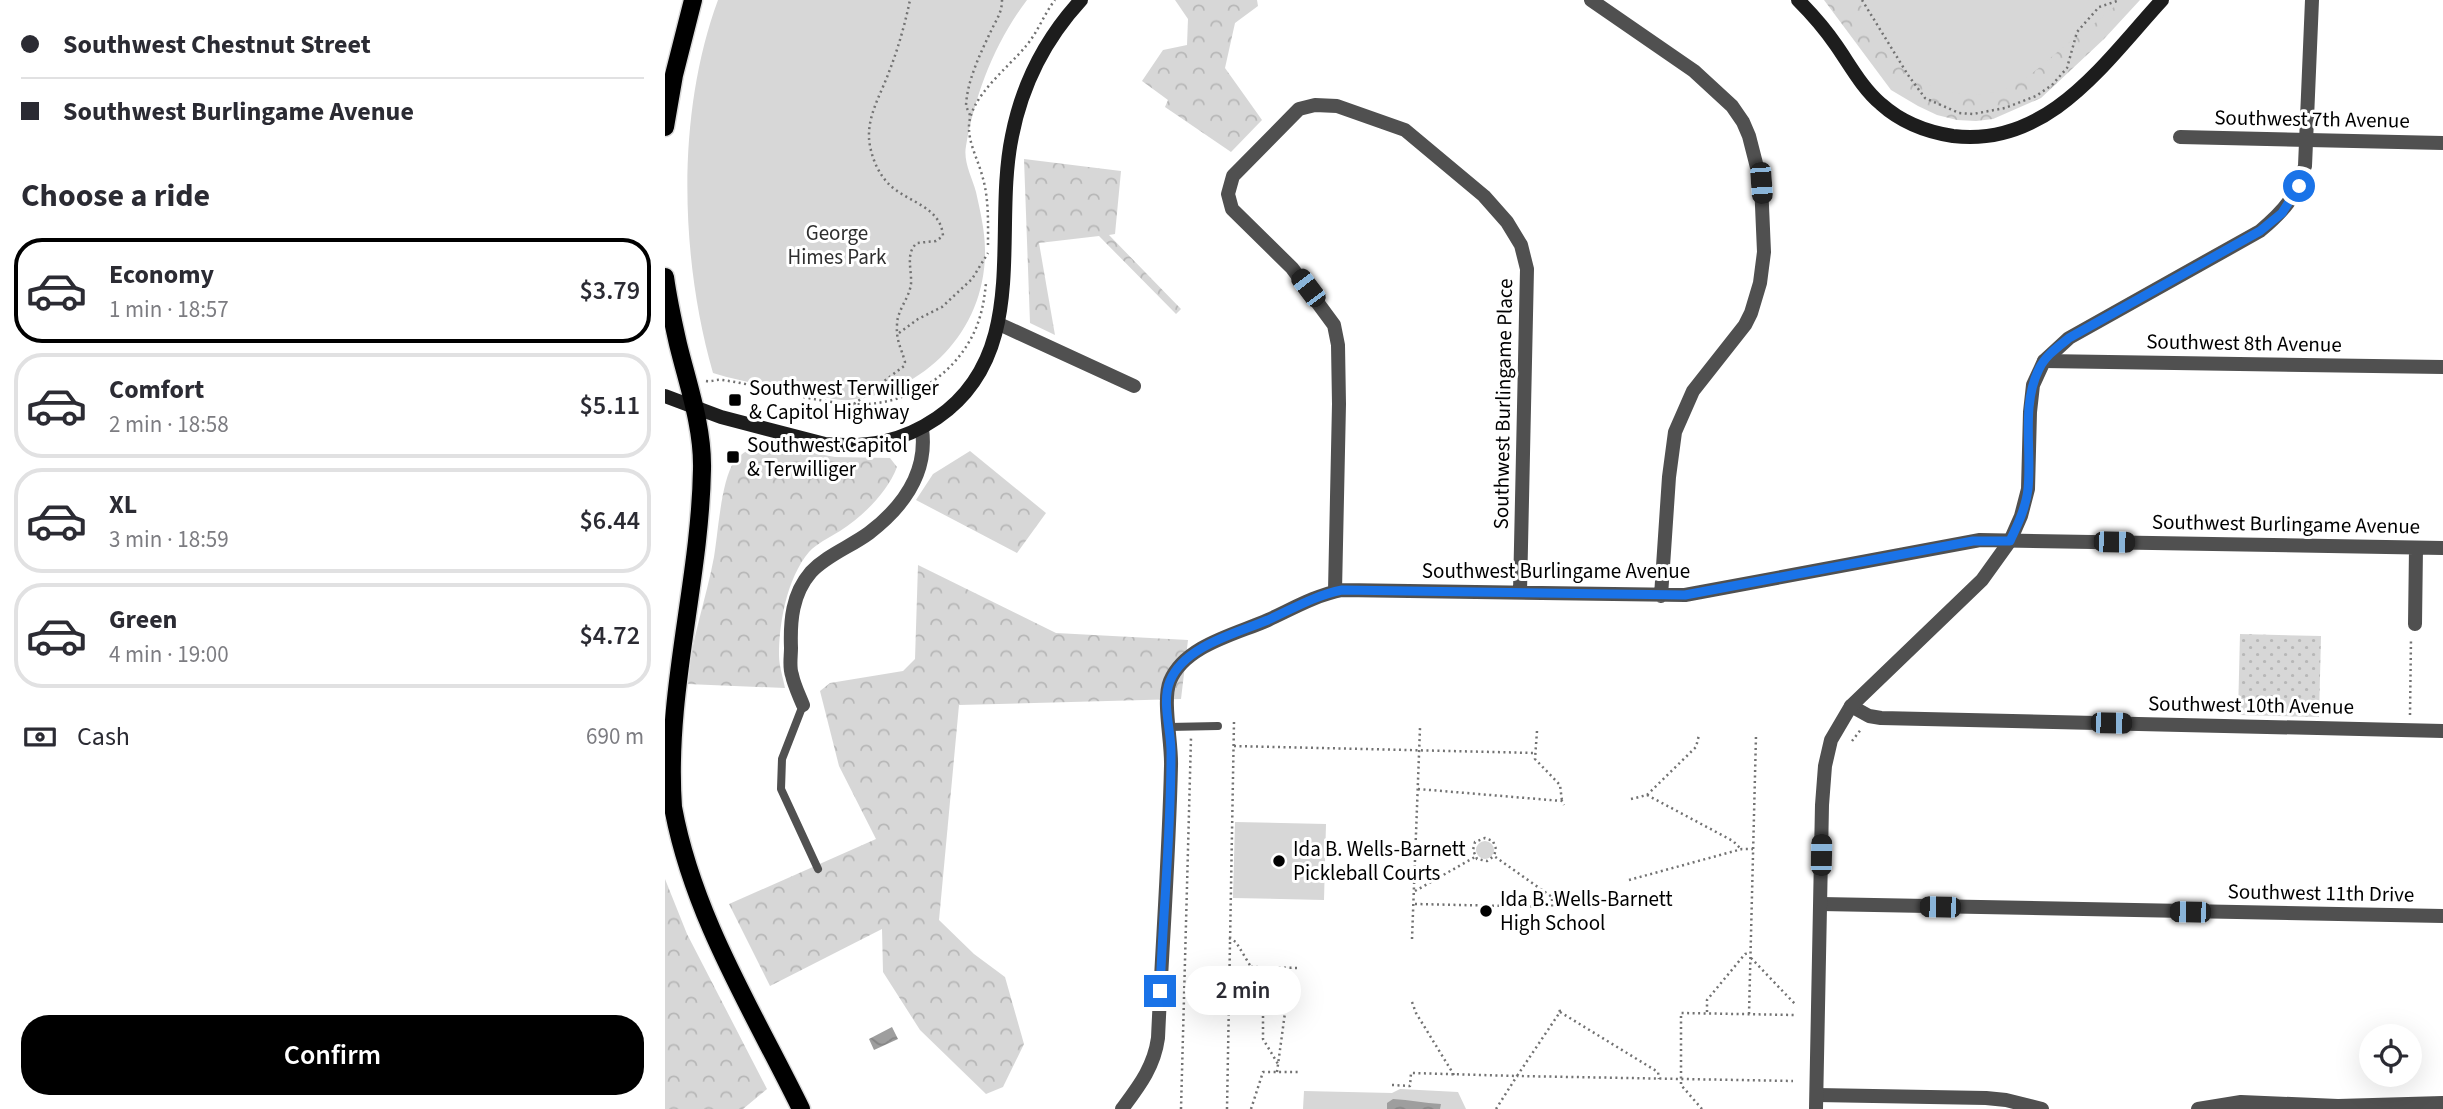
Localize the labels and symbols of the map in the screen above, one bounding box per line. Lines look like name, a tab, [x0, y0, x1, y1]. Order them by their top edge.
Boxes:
street label: Southwest 7th Avenue	[2214, 102, 2410, 136]
car	[1750, 161, 1773, 205]
route start	[2283, 170, 2315, 202]
park label: George Himes Park	[788, 218, 887, 272]
car	[1287, 265, 1330, 311]
street label: Southwest Burlingame Place	[1486, 278, 1520, 530]
street label: Southwest 8th Avenue	[2146, 326, 2342, 360]
place label: Southwest Terwilliger & Capitol Highway	[749, 373, 939, 427]
marker: Southwest Terwilliger & Capitol Highway	[727, 392, 743, 408]
place label: Southwest Capitol & Terwilliger	[747, 430, 908, 484]
marker: Southwest Capitol & Terwilliger	[725, 449, 741, 465]
street label: Southwest Burlingame Avenue	[2152, 507, 2420, 541]
car	[2093, 531, 2136, 553]
street label: Southwest Burlingame Avenue	[1422, 556, 1690, 586]
street label: Southwest 10th Avenue	[2148, 688, 2354, 722]
car	[2090, 712, 2133, 734]
place label: Ida B. Wells-Barnett Pickleball Courts	[1293, 834, 1466, 888]
car	[1811, 834, 1832, 876]
marker: Ida B. Wells-Barnett Pickleball Courts	[1271, 853, 1287, 869]
street label: Southwest 11th Drive	[2227, 876, 2415, 910]
place label: Ida B. Wells-Barnett High School	[1500, 884, 1673, 938]
car	[1919, 896, 1962, 918]
car	[2169, 901, 2212, 923]
marker: Ida B. Wells-Barnett High School	[1478, 903, 1494, 919]
callout: 2 min	[1185, 967, 1300, 1016]
route end	[1144, 975, 1176, 1007]

